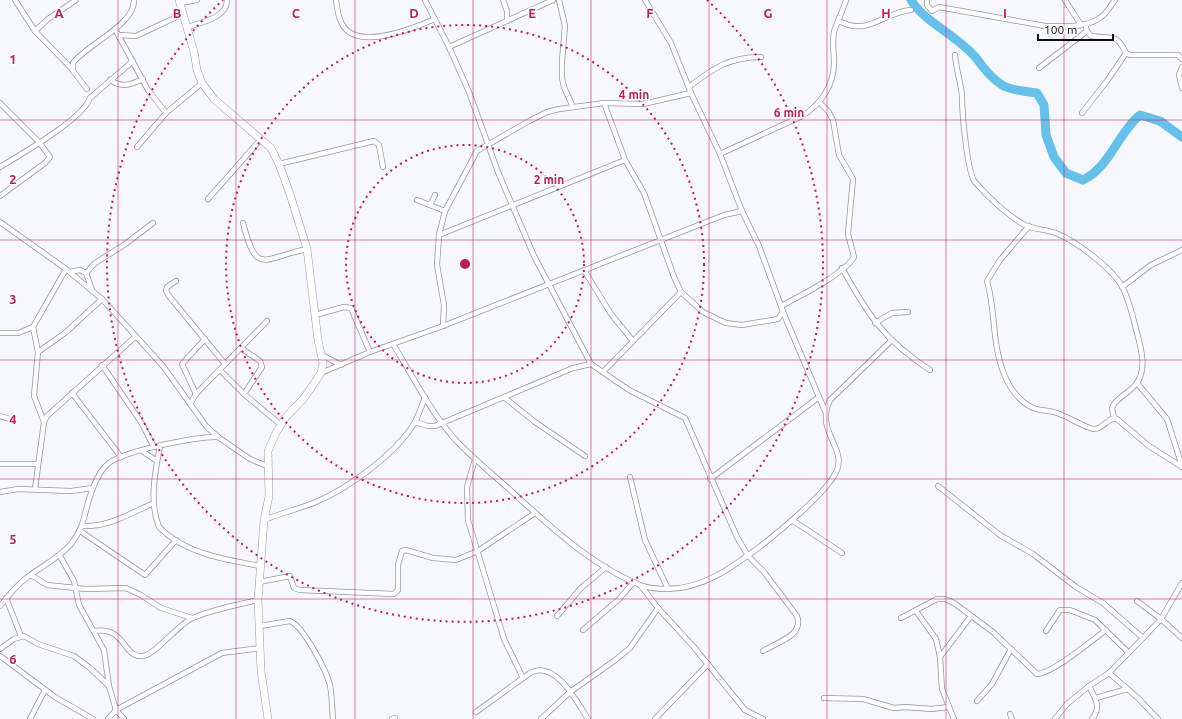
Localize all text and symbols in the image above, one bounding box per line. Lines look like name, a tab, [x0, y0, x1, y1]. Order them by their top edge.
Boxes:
text: A	[54, 6, 64, 20]
text: B	[173, 6, 182, 20]
text: C	[292, 6, 301, 20]
text: D	[409, 6, 419, 20]
text: E	[528, 6, 536, 20]
text: F	[646, 6, 654, 20]
text: G	[764, 6, 773, 20]
text: H	[881, 6, 891, 20]
text: I	[1003, 6, 1007, 20]
scale bar	[1038, 16, 1113, 42]
text: 100 m	[1044, 23, 1077, 36]
text: 1	[9, 52, 17, 66]
text: 4 min	[619, 88, 649, 101]
text: 6 min	[774, 106, 804, 119]
text: 2	[9, 172, 17, 186]
text: 2 min	[534, 173, 564, 186]
centre of rings	[458, 257, 472, 271]
text: 3	[9, 292, 17, 306]
text: 4	[9, 412, 17, 426]
text: 5	[9, 532, 17, 546]
text: 6	[9, 652, 17, 666]

